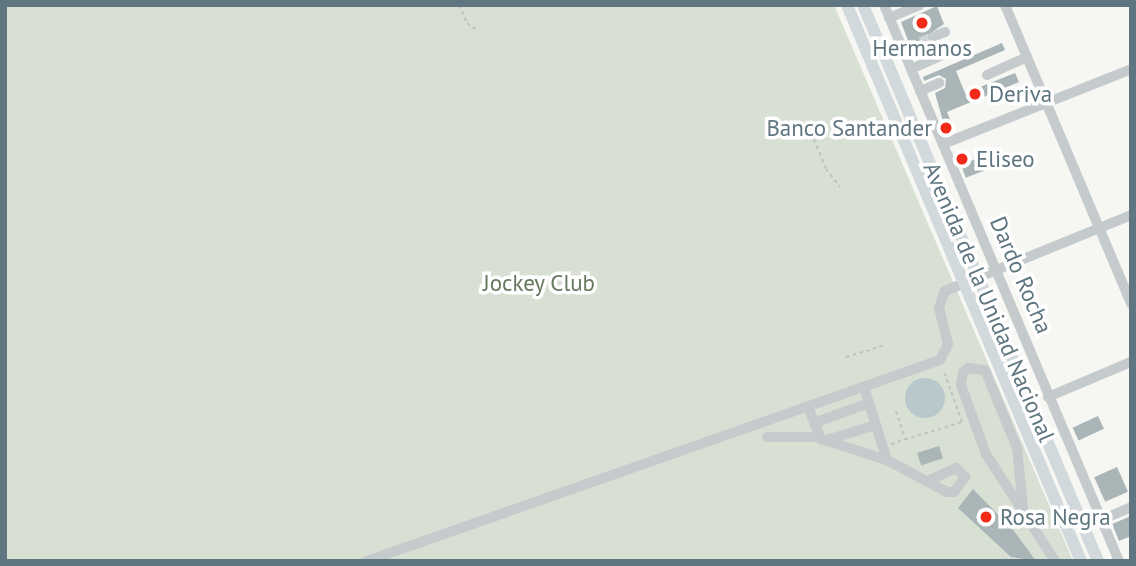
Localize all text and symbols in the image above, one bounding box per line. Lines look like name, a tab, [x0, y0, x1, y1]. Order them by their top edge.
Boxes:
marker: Hermanos	[914, 15, 930, 31]
place label: Hermanos	[872, 34, 972, 62]
place label: Deriva	[989, 80, 1052, 108]
marker: Deriva	[967, 86, 983, 102]
place label: Banco Santander	[766, 114, 932, 142]
marker: Banco Santander	[938, 120, 954, 136]
place label: Eliseo	[976, 145, 1035, 173]
marker: Eliseo	[954, 151, 970, 167]
street label: Avenida de la Unidad Nacional	[918, 158, 1060, 446]
street label: Dardo Rocha	[984, 212, 1058, 338]
park label: Jockey Club	[483, 269, 595, 297]
place label: Rosa Negra	[1000, 503, 1111, 531]
marker: Rosa Negra	[978, 509, 994, 525]

